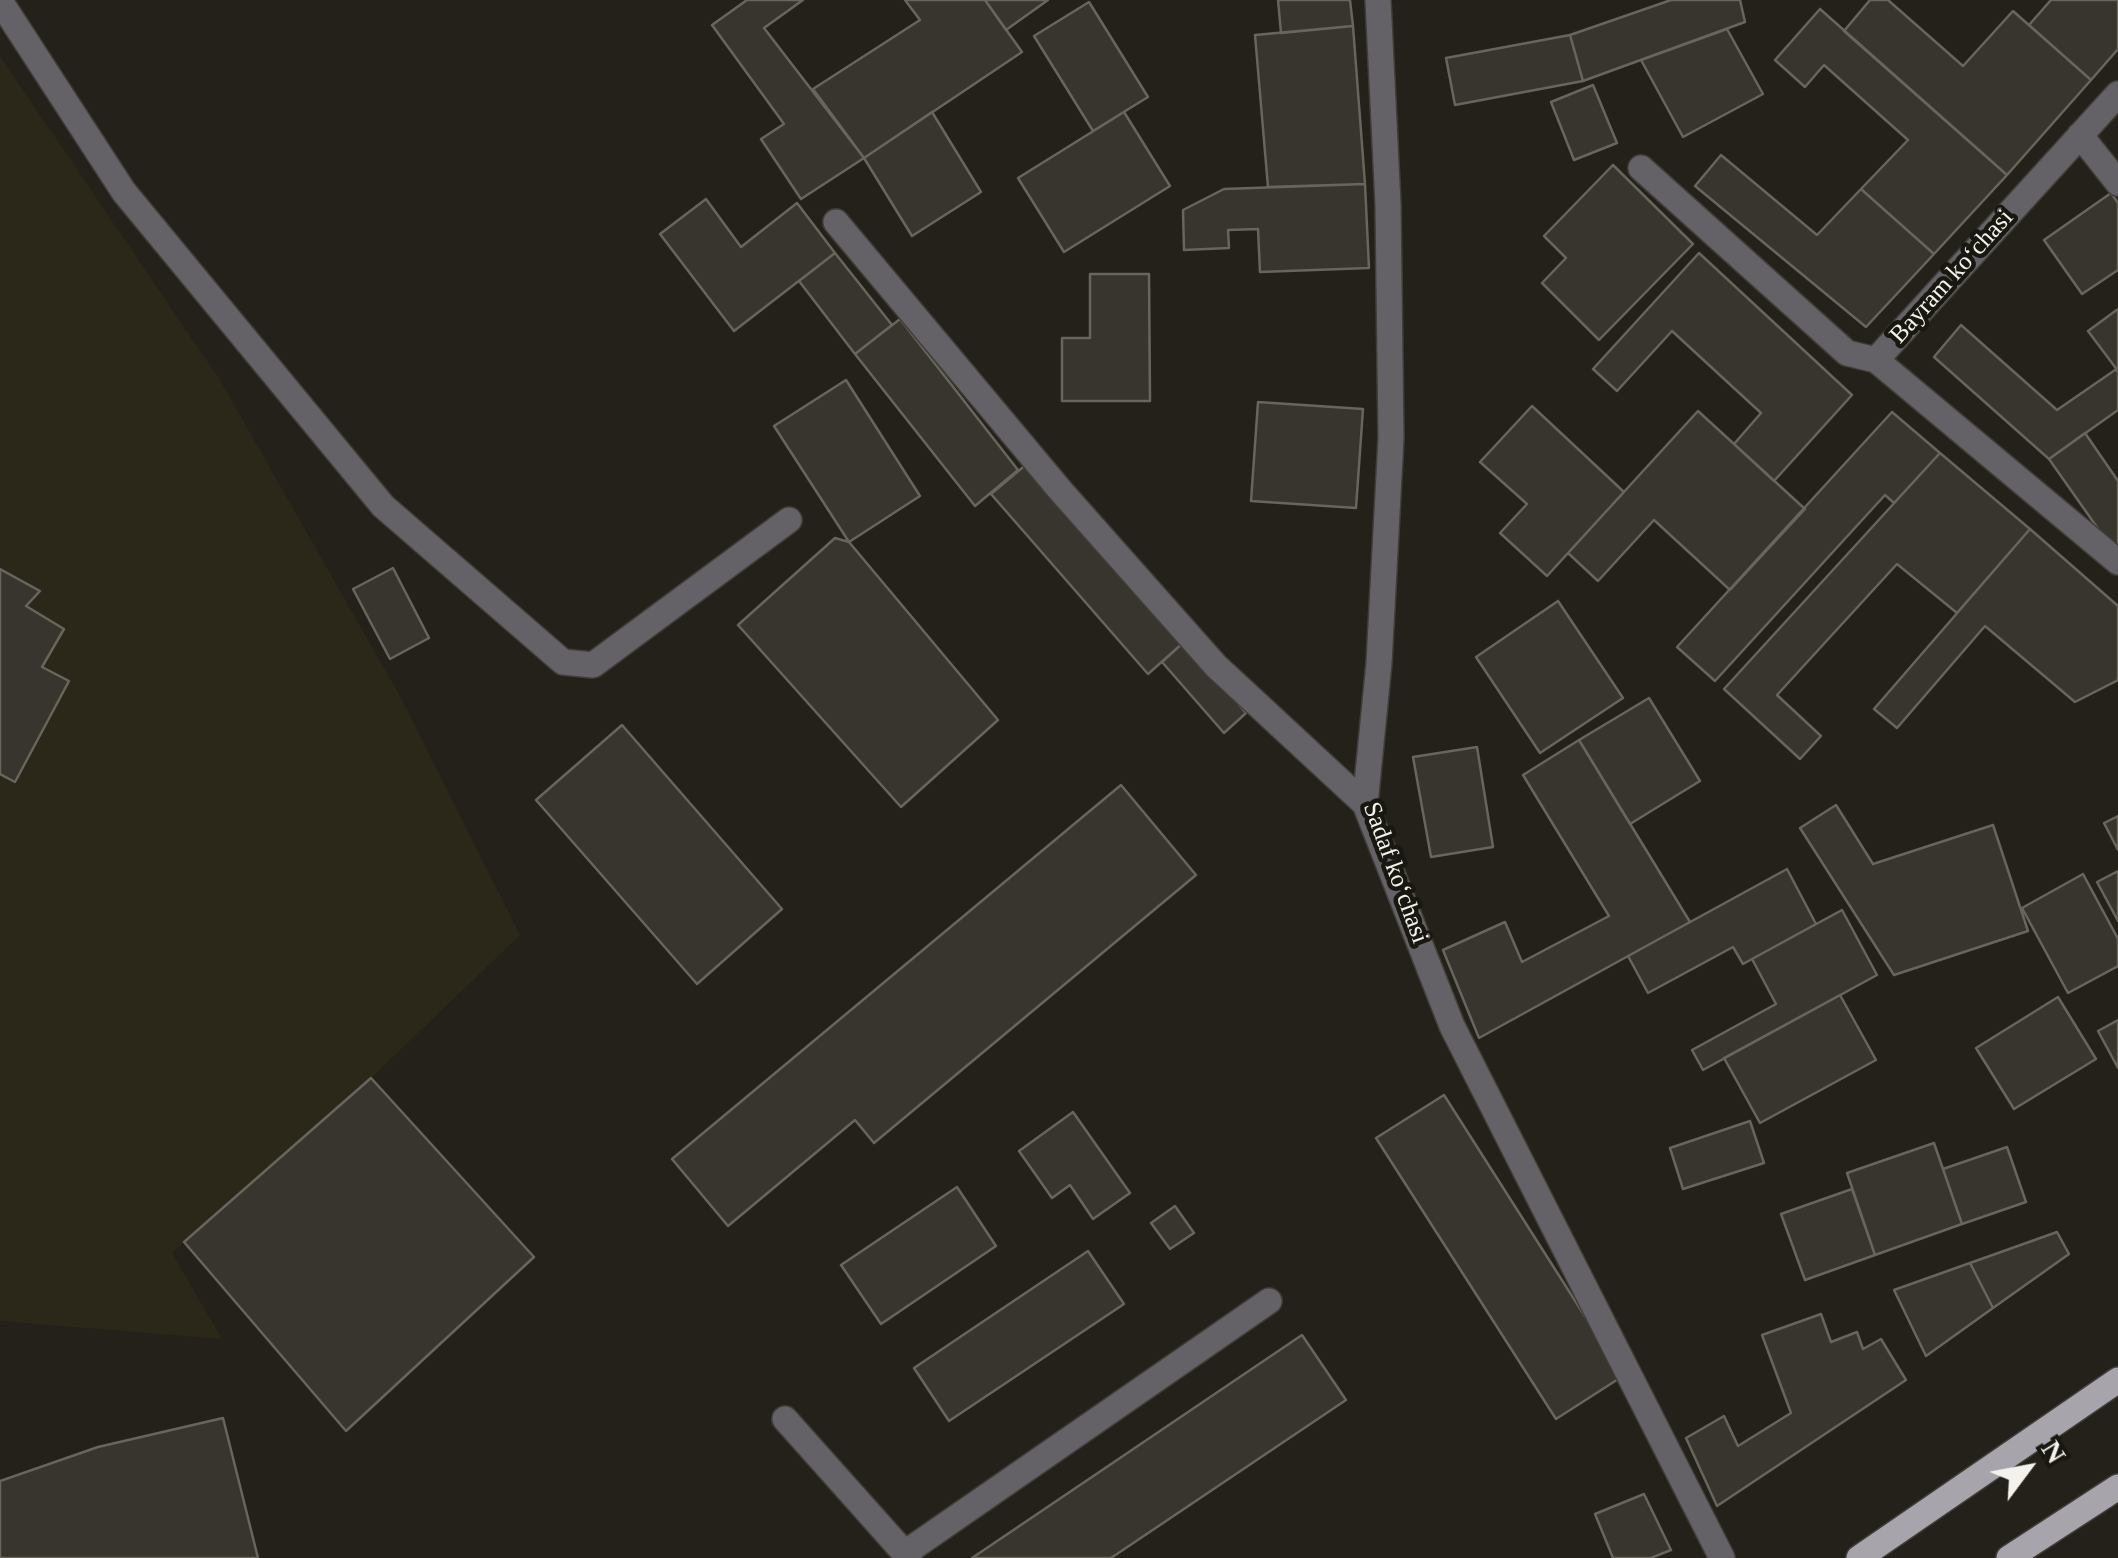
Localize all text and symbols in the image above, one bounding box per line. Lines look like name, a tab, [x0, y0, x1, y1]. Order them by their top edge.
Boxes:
street label: Bayram koʻchasi	[1884, 204, 2020, 350]
street label: Sadaf koʻchasi	[1356, 798, 1434, 948]
north arrow	[1978, 1418, 2078, 1518]
text: N	[2035, 1435, 2072, 1469]

